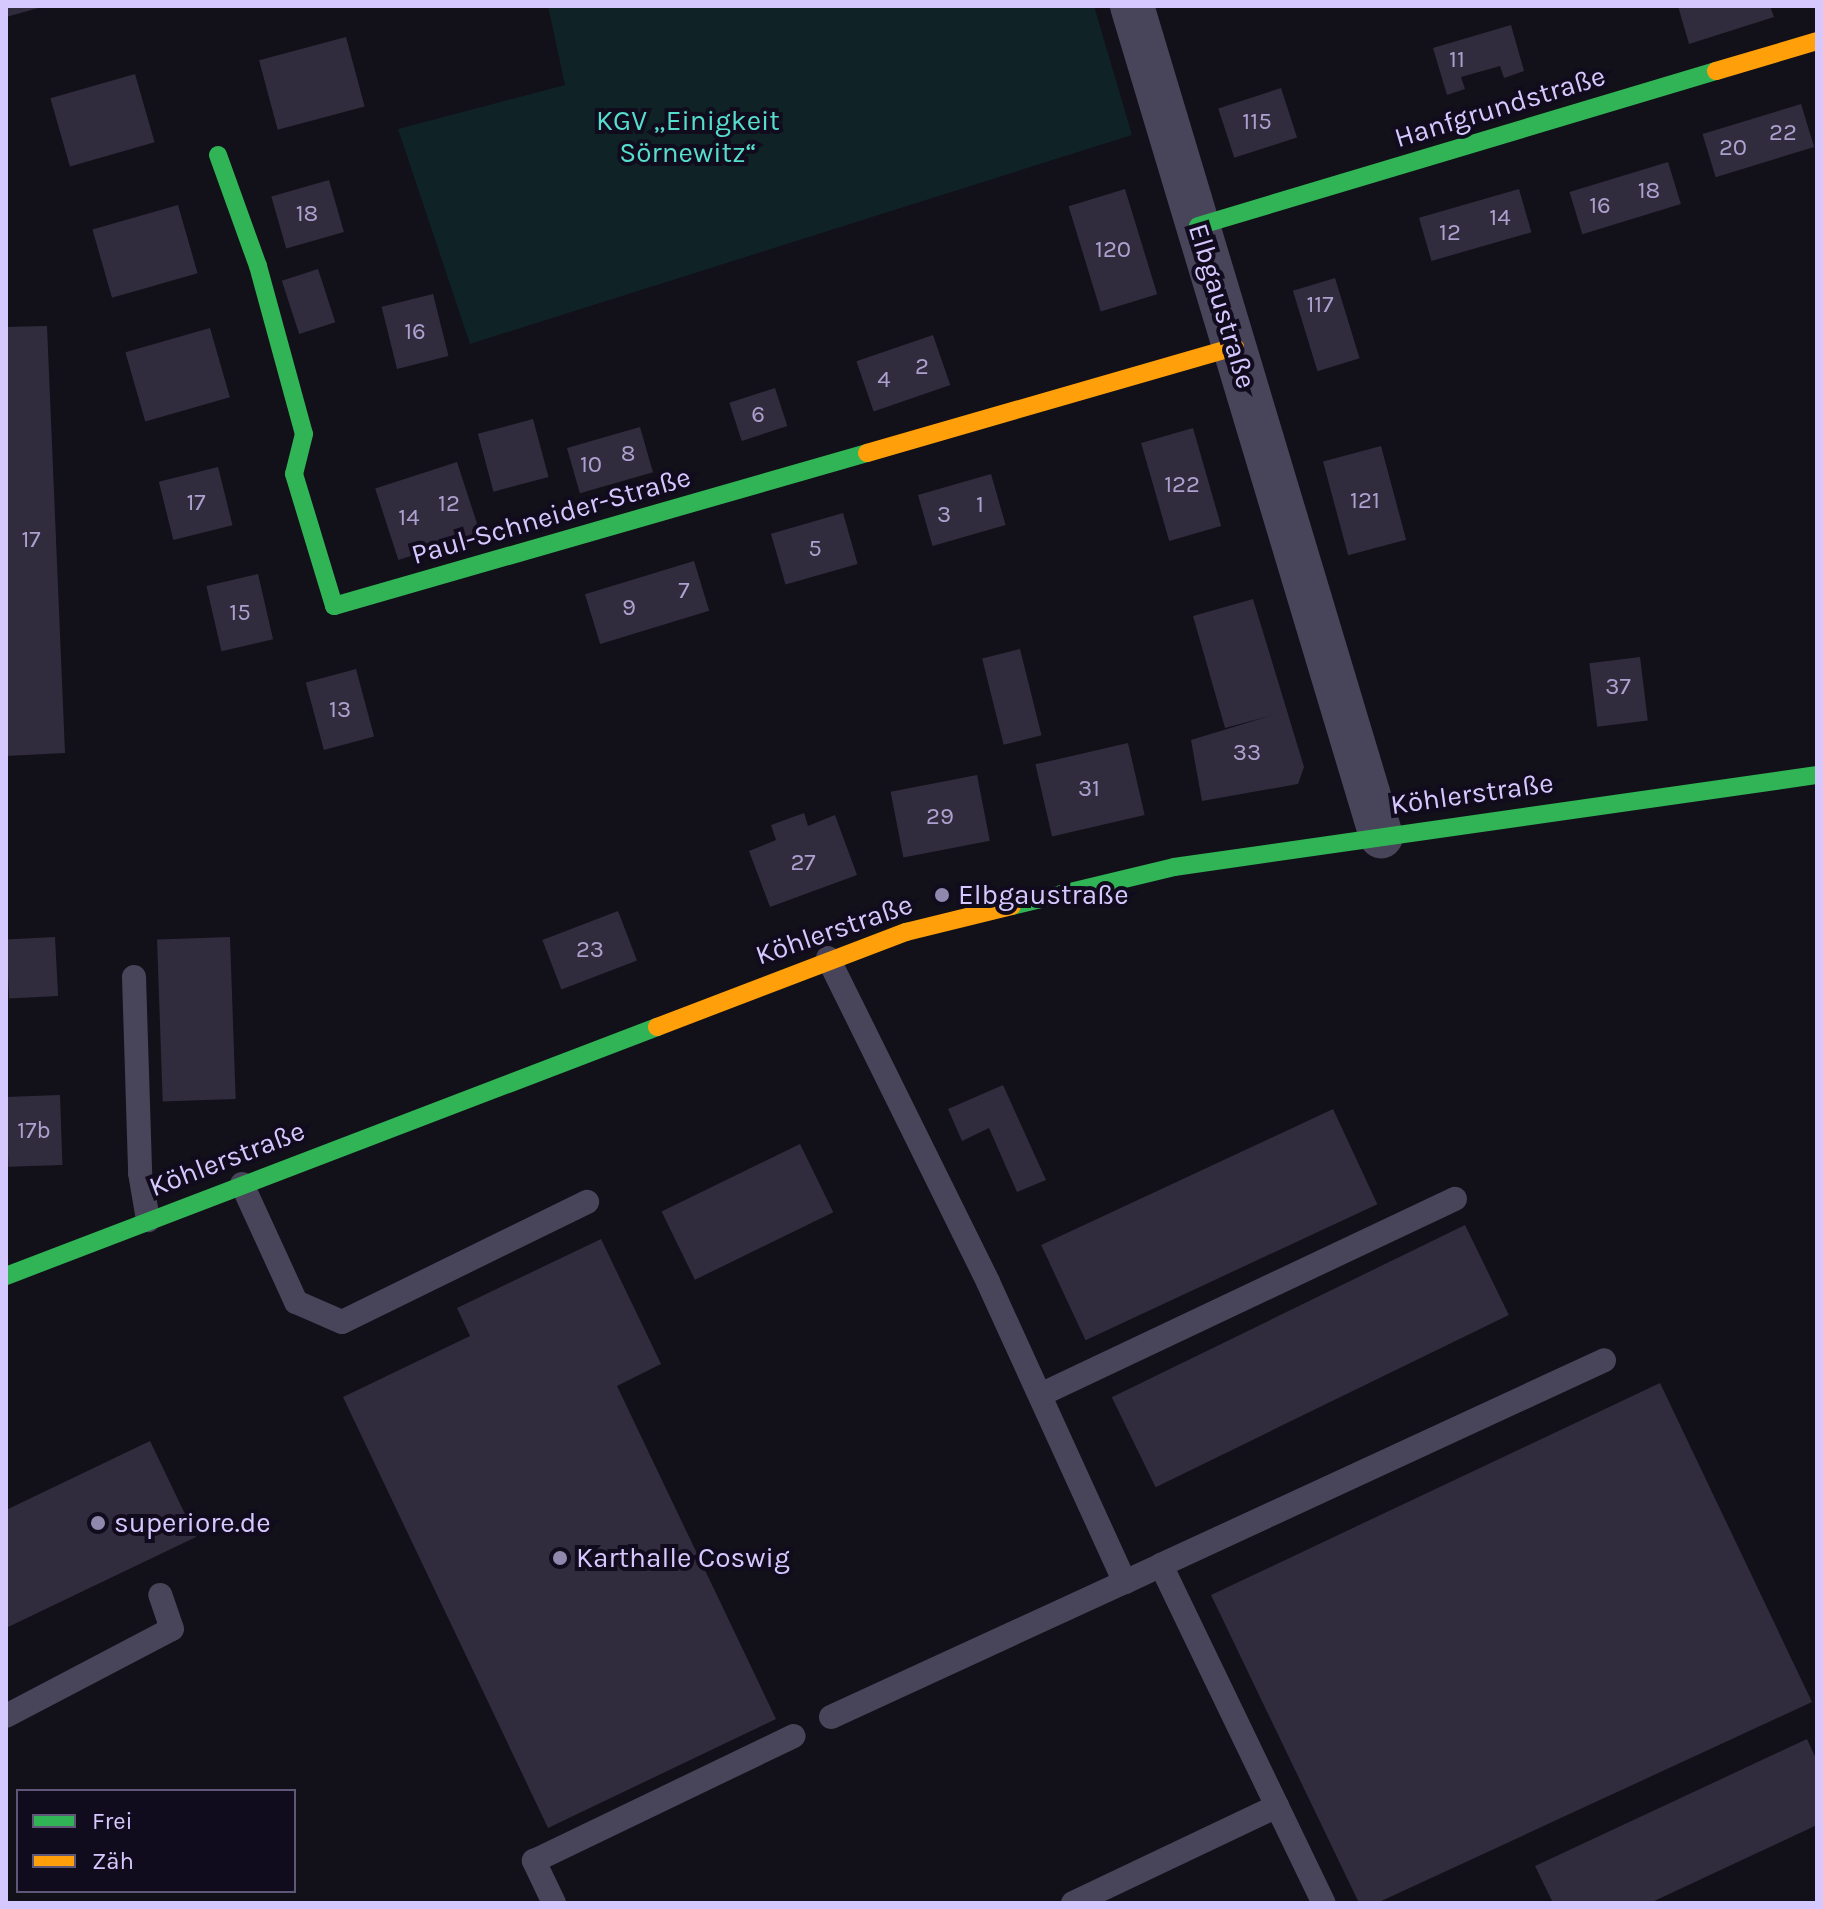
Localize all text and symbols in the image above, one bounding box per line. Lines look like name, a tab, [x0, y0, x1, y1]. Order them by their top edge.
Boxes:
house number: 11	[1449, 46, 1465, 74]
street label: Hanfgrundstraße	[1391, 59, 1609, 155]
park label: KGV „Einigkeit Sörnewitz“	[596, 104, 780, 170]
house number: 115	[1242, 108, 1272, 136]
house number: 22	[1769, 119, 1797, 147]
house number: 20	[1719, 134, 1747, 162]
house number: 18	[1638, 177, 1660, 205]
house number: 16	[1589, 192, 1611, 220]
house number: 18	[296, 200, 318, 228]
house number: 14	[1489, 204, 1511, 232]
street label: Elbgaustraße	[1181, 219, 1263, 393]
house number: 12	[1439, 219, 1461, 247]
house number: 120	[1095, 236, 1131, 264]
house number: 117	[1306, 291, 1334, 319]
house number: 16	[404, 318, 426, 346]
house number: 2	[915, 353, 929, 381]
house number: 4	[877, 366, 891, 394]
house number: 6	[751, 401, 765, 429]
house number: 8	[621, 440, 635, 468]
house number: 10	[580, 451, 602, 479]
street label: Paul-Schneider-Straße	[408, 460, 694, 572]
house number: 122	[1164, 471, 1200, 499]
house number: 121	[1350, 487, 1380, 515]
house number: 17	[186, 489, 206, 517]
house number: 12	[438, 490, 460, 518]
house number: 1	[976, 491, 984, 519]
house number: 3	[937, 501, 951, 529]
house number: 14	[398, 504, 420, 532]
house number: 17	[21, 526, 41, 554]
house number: 5	[808, 535, 822, 563]
house number: 7	[678, 577, 690, 605]
house number: 9	[622, 594, 636, 622]
house number: 15	[229, 599, 251, 627]
house number: 37	[1605, 673, 1631, 701]
house number: 13	[329, 696, 351, 724]
house number: 33	[1233, 739, 1261, 767]
street label: Köhlerstraße	[1389, 766, 1555, 822]
house number: 31	[1078, 775, 1100, 803]
house number: 29	[926, 803, 954, 831]
house number: 27	[790, 849, 816, 877]
place label: Elbgaustraße	[958, 878, 1129, 912]
marker: Elbgaustraße	[933, 886, 951, 904]
street label: Köhlerstraße	[751, 887, 917, 973]
house number: 23	[576, 936, 604, 964]
street label: Köhlerstraße	[144, 1114, 310, 1204]
house number: 17b	[17, 1117, 51, 1145]
place label: superiore.de	[114, 1506, 271, 1540]
marker: superiore.de	[89, 1514, 107, 1532]
place label: Karthalle Coswig	[576, 1541, 790, 1575]
marker: Karthalle Coswig	[551, 1549, 569, 1567]
legend	[16, 1789, 296, 1893]
text: Frei	[92, 1807, 133, 1835]
text: Zäh	[92, 1847, 134, 1875]

